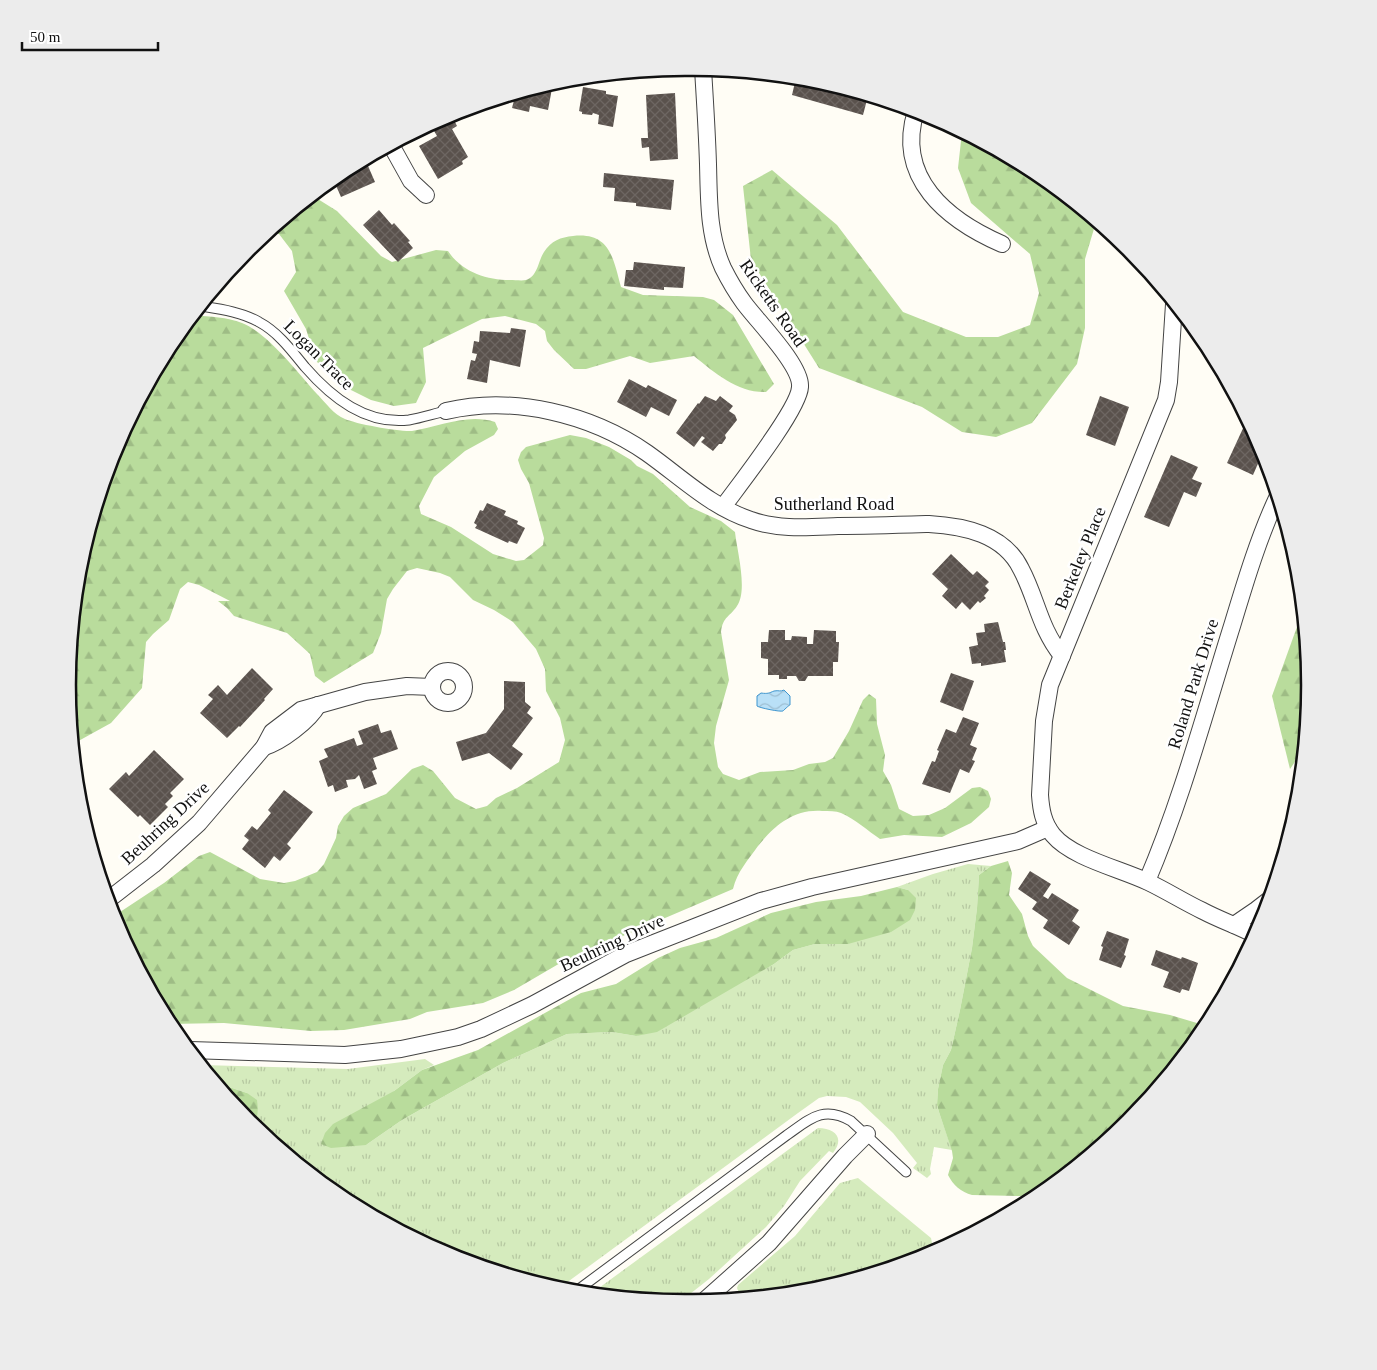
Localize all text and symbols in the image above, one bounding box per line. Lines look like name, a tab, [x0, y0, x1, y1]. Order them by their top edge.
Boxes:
scale bar	[22, 20, 159, 52]
text: 50 m	[30, 29, 61, 45]
street label: Ricketts Road	[736, 256, 810, 350]
street label: Logan Trace	[280, 316, 358, 394]
street label: Sutherland Road	[774, 494, 894, 514]
street label: Berkeley Place	[1050, 504, 1110, 612]
street label: Roland Park Drive	[1164, 617, 1222, 751]
street label: Beuhring Drive	[117, 777, 213, 869]
street label: Beuhring Drive	[557, 910, 667, 976]

